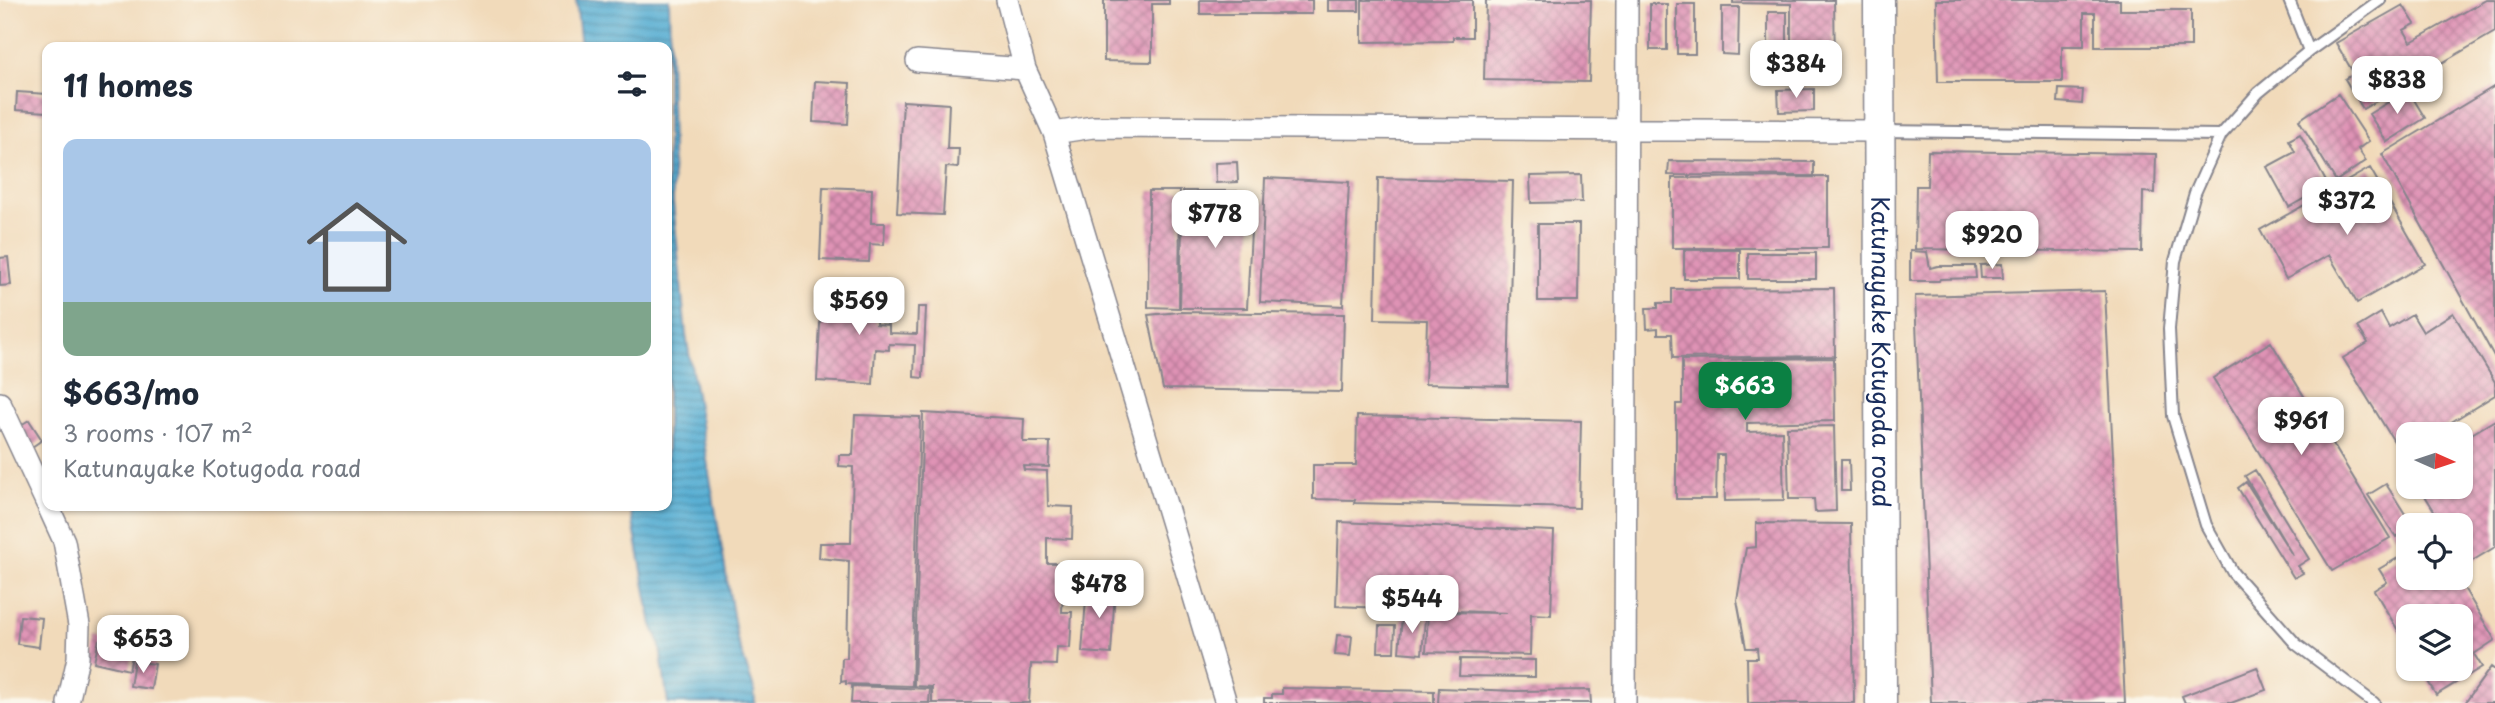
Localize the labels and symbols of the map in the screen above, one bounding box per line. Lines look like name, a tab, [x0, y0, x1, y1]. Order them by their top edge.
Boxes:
pin: $384	[1755, 41, 1837, 100]
pin: $838	[2356, 57, 2438, 116]
pin: $372	[2306, 177, 2388, 237]
pin: $778	[1174, 190, 1256, 250]
street label: Katunayake Kotugoda road	[1864, 196, 1900, 508]
pin: $920	[1951, 212, 2033, 271]
pin: $569	[818, 278, 900, 337]
pin: $663	[1704, 362, 1786, 422]
pin: $961	[2260, 398, 2342, 457]
north arrow	[2396, 422, 2473, 499]
pin: $478	[1058, 560, 1140, 620]
pin: $544	[1371, 576, 1453, 635]
pin: $653	[102, 616, 184, 675]

